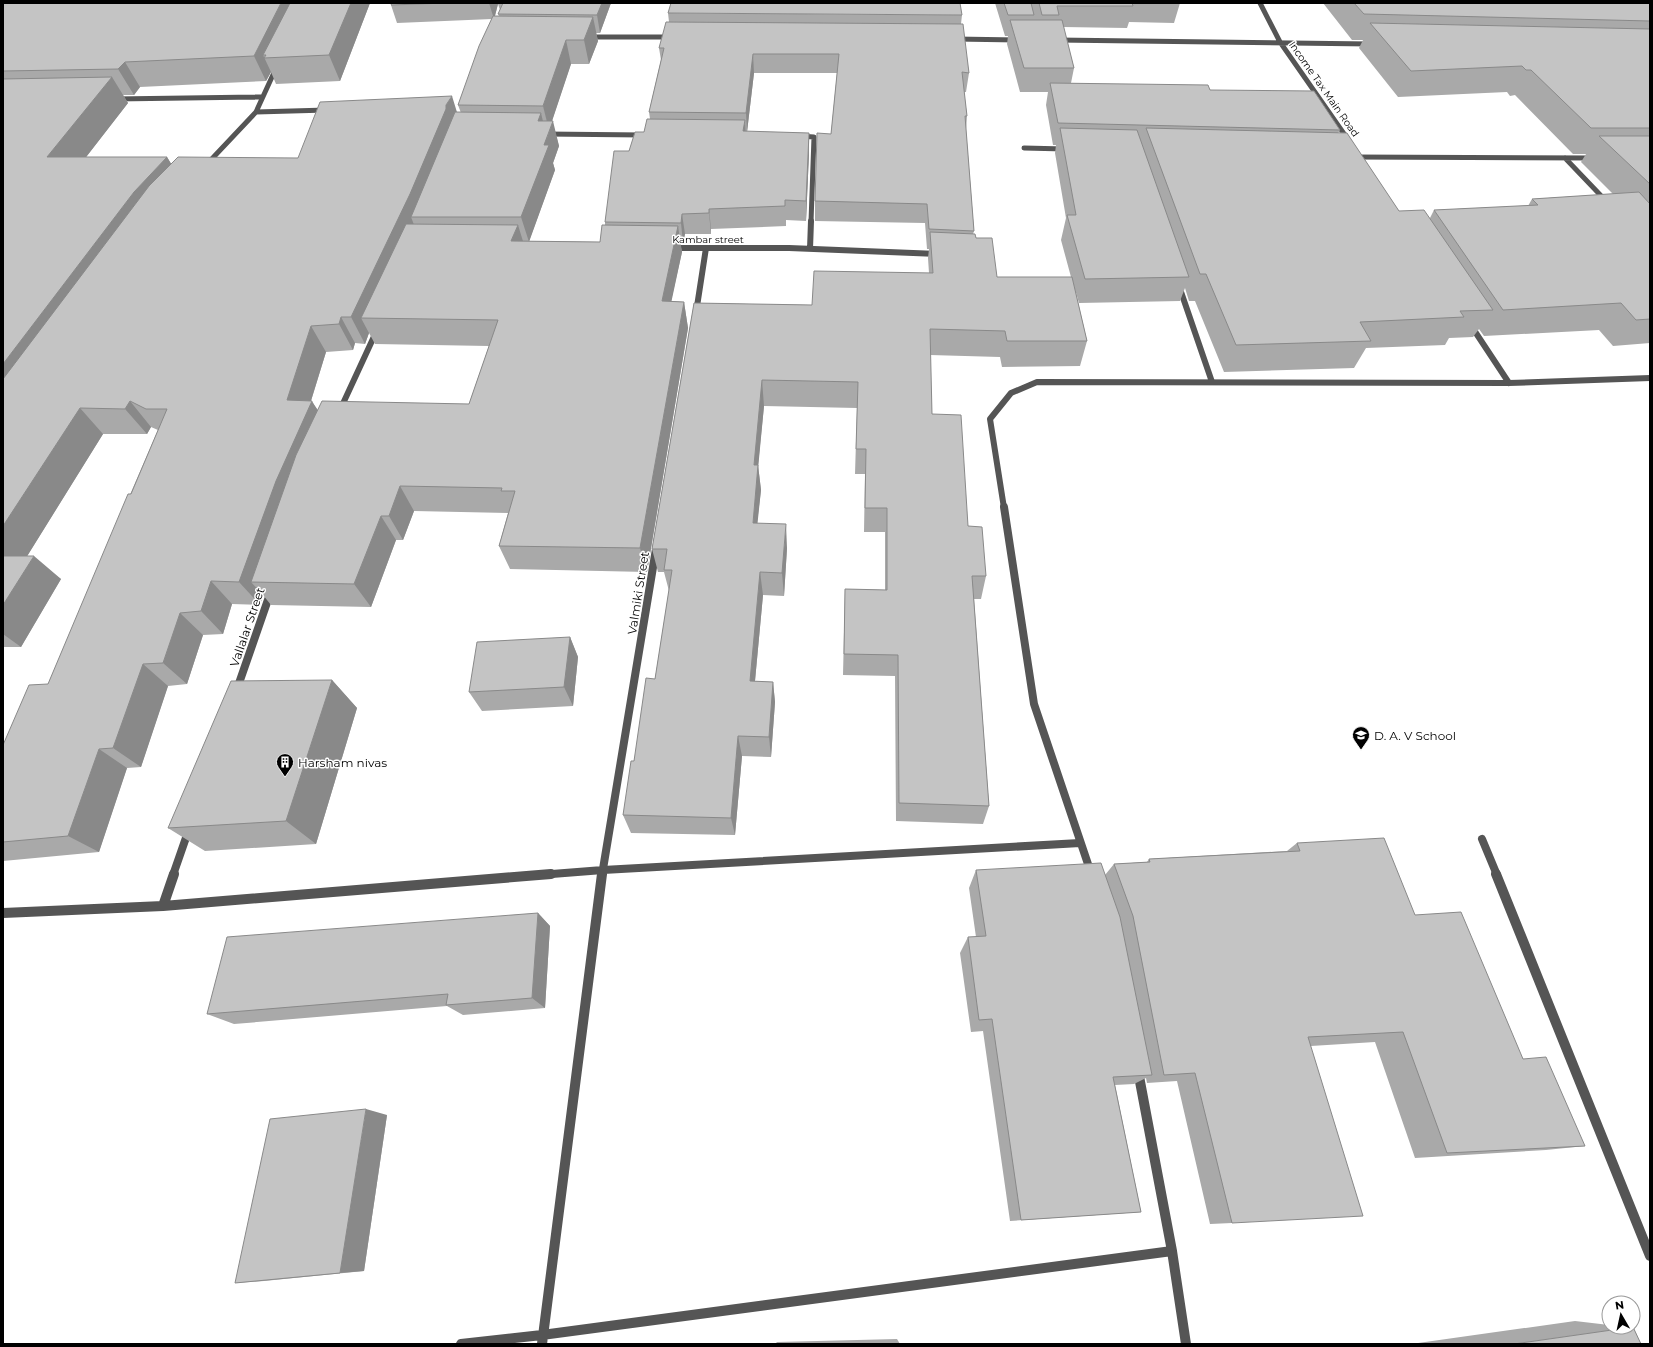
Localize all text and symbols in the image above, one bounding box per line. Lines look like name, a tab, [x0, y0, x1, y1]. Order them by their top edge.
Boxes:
street label: Income Tax Main Road	[1286, 39, 1362, 139]
street label: Kambar street	[672, 233, 744, 246]
street label: Valmiki Street	[624, 550, 652, 636]
street label: Vallalar Street	[226, 585, 268, 669]
school or university icon: D. A. V School	[1351, 725, 1371, 750]
place label: D. A. V School	[1374, 728, 1456, 743]
building icon: Harsham nivas	[275, 752, 295, 777]
place label: Harsham nivas	[298, 755, 387, 770]
north arrow	[1601, 1295, 1641, 1335]
text: N	[1614, 1298, 1625, 1313]

